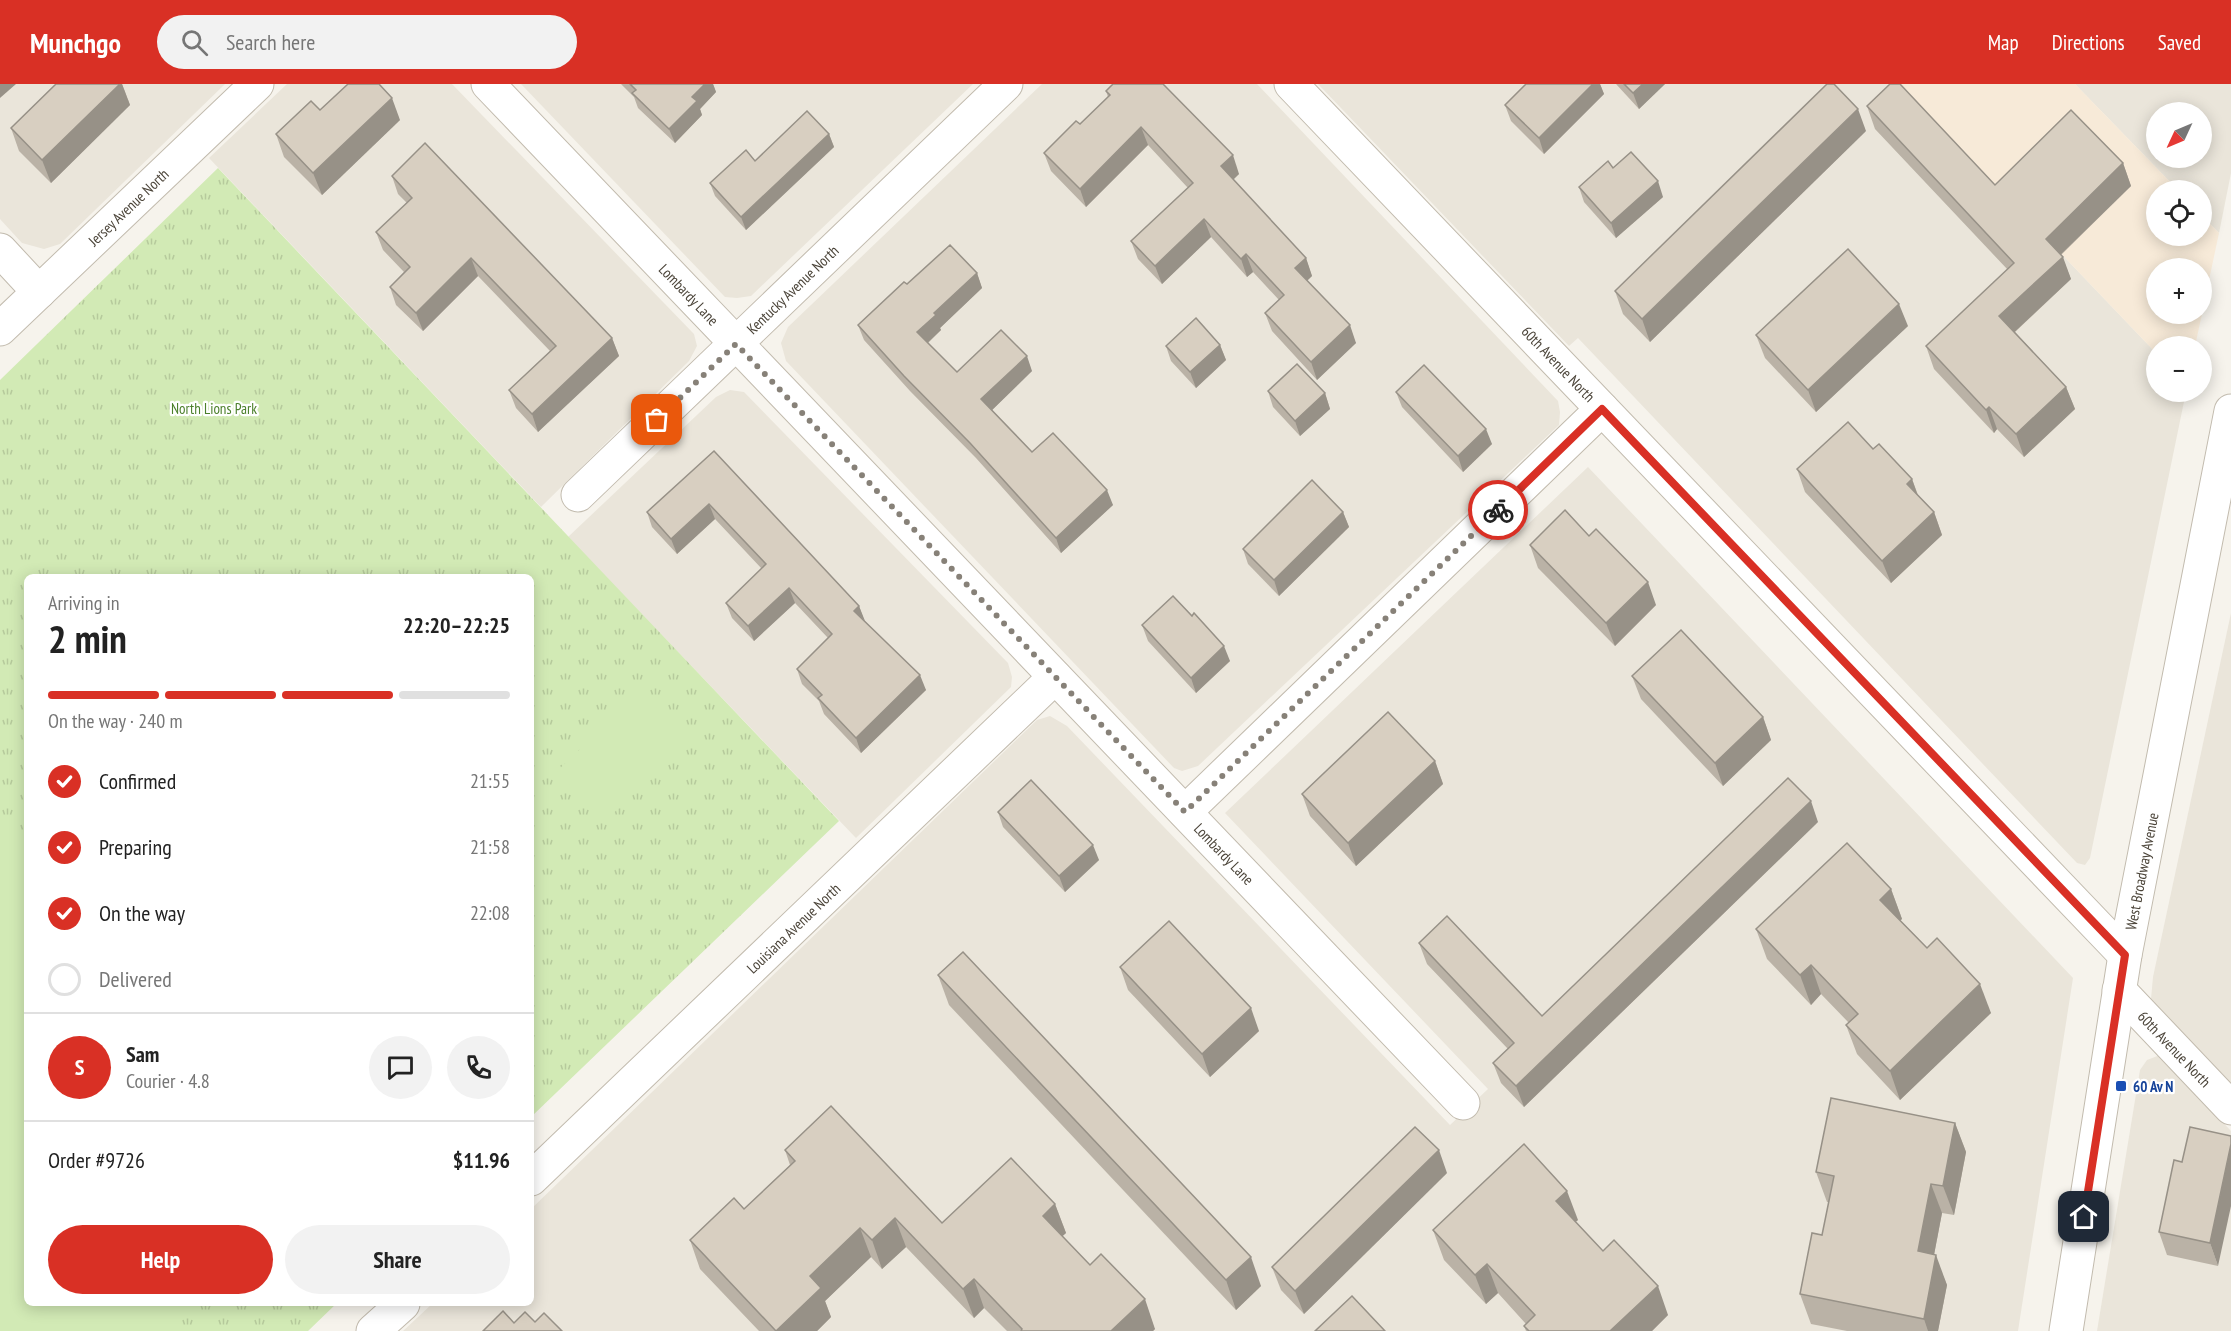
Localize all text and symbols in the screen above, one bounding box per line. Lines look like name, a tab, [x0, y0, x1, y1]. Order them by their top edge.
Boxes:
search box	[157, 15, 577, 69]
text: Munchgo	[30, 24, 121, 61]
icon: search	[178, 26, 211, 59]
text: Search here	[226, 28, 315, 56]
text: Map	[1988, 29, 2019, 56]
text: Directions	[2052, 29, 2125, 56]
text: Saved	[2158, 29, 2201, 56]
north arrow	[2146, 102, 2212, 168]
map controls	[2146, 102, 2212, 402]
street label: Jersey Avenue North	[83, 164, 172, 250]
button: locate	[2146, 180, 2212, 246]
street label: Kentucky Avenue North	[742, 241, 842, 338]
button: +	[2146, 258, 2212, 324]
street label: Lombardy Lane	[655, 259, 723, 329]
street label: 60th Avenue North	[1518, 322, 1599, 405]
button: −	[2146, 336, 2212, 402]
pin	[631, 394, 682, 445]
park label: North Lions Park	[171, 399, 257, 418]
icon: bag	[640, 403, 673, 436]
courier	[1468, 480, 1528, 540]
icon: bike	[1482, 494, 1515, 527]
text: Arriving in	[48, 590, 120, 616]
text: 22:20–22:25	[403, 611, 510, 639]
text: 2 min	[48, 613, 127, 664]
text: On the way · 240 m	[48, 708, 183, 734]
icon: check	[48, 765, 81, 798]
text: Confirmed	[99, 767, 176, 795]
text: 21:55	[470, 768, 510, 794]
street label: West Broadway Avenue	[2121, 811, 2162, 932]
street label: Lombardy Lane	[1190, 819, 1258, 888]
icon: check	[48, 831, 81, 864]
text: Preparing	[99, 833, 172, 861]
text: 21:58	[470, 834, 510, 860]
street label: Louisiana Avenue North	[742, 879, 844, 977]
icon: check	[48, 897, 81, 930]
text: On the way	[99, 899, 185, 927]
text: 22:08	[470, 900, 510, 926]
text: Delivered	[99, 965, 172, 993]
street label: 60th Avenue North	[2134, 1007, 2215, 1091]
button: chat	[369, 1036, 432, 1099]
button: phone	[447, 1036, 510, 1099]
text: Sam	[126, 1040, 159, 1068]
text: S	[75, 1053, 84, 1081]
text: Courier · 4.8	[126, 1068, 210, 1094]
place label: 60 Av N	[2133, 1077, 2173, 1096]
marker: 60 Av N	[2114, 1079, 2128, 1093]
text: Order #9726	[48, 1146, 145, 1174]
text: $11.96	[453, 1146, 510, 1174]
pin	[2058, 1191, 2109, 1242]
icon: home	[2067, 1200, 2100, 1233]
button: Help	[48, 1225, 273, 1294]
button: Share	[285, 1225, 510, 1294]

